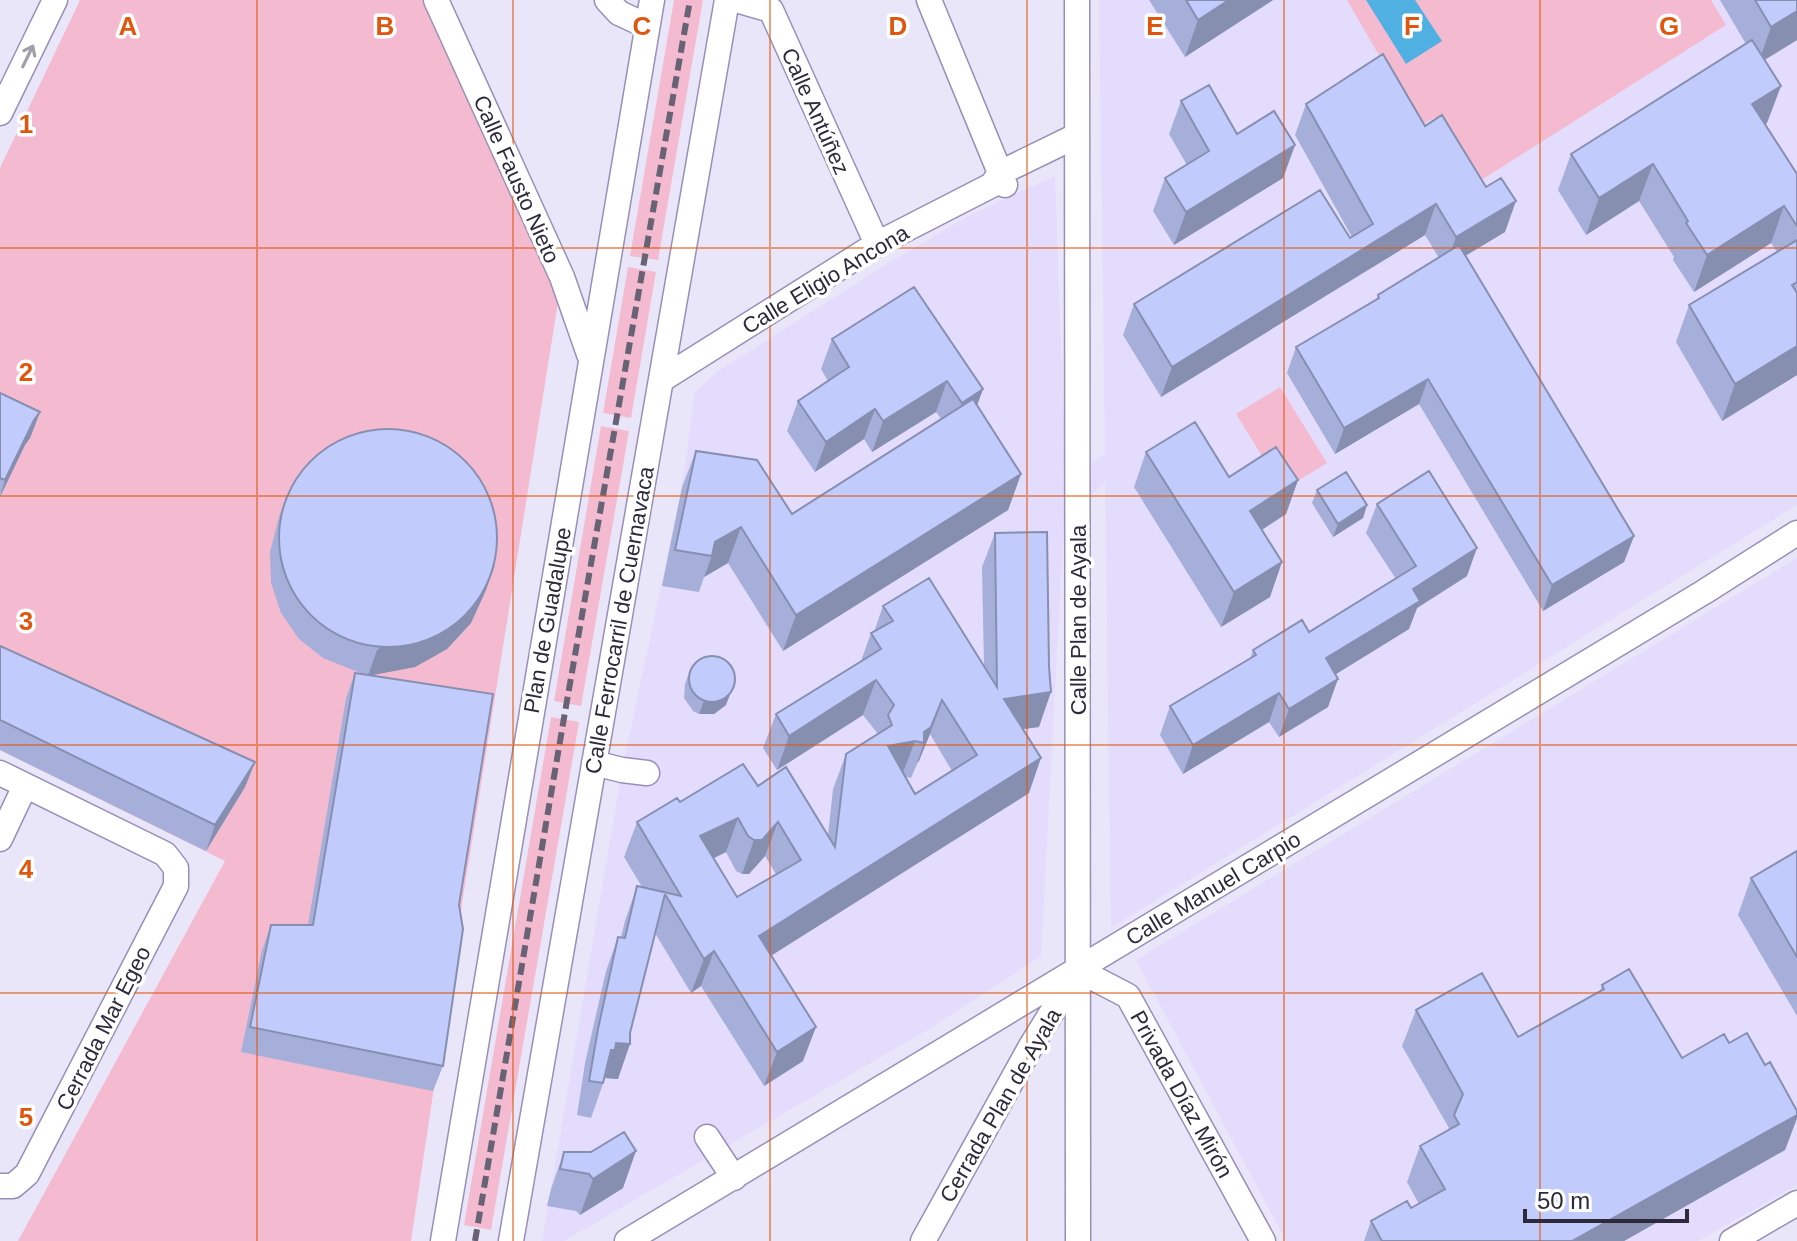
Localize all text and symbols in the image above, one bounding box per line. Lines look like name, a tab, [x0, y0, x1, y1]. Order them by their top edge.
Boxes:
text: A	[119, 11, 138, 41]
text: B	[376, 11, 394, 41]
text: C	[633, 11, 652, 41]
text: D	[889, 11, 907, 41]
text: E	[1146, 11, 1164, 41]
text: F	[1404, 11, 1420, 41]
text: G	[1659, 11, 1679, 41]
street label: Calle Antúñez	[777, 44, 855, 178]
one-way arrow	[20, 45, 36, 69]
street label: Calle Fausto Nieto	[468, 91, 565, 267]
text: 1	[19, 109, 33, 139]
street label: Calle Eligio Ancona	[738, 220, 914, 339]
text: 2	[19, 357, 33, 387]
street label: Calle Ferrocarril de Cuernavaca	[580, 464, 659, 776]
street label: Calle Plan de Ayala	[1066, 524, 1091, 715]
street label: Plan de Guadalupe	[519, 525, 576, 715]
text: 3	[19, 606, 33, 636]
street label: Calle Manuel Carpio	[1121, 826, 1305, 950]
text: 4	[19, 854, 34, 884]
street label: Cerrada Mar Egeo	[51, 942, 156, 1115]
street label: Cerrada Plan de Ayala	[935, 1003, 1067, 1207]
street label: Privada Díaz Mirón	[1125, 1006, 1238, 1182]
text: 5	[19, 1102, 33, 1132]
scale bar	[1525, 1173, 1687, 1223]
text: 50 m	[1537, 1187, 1590, 1214]

